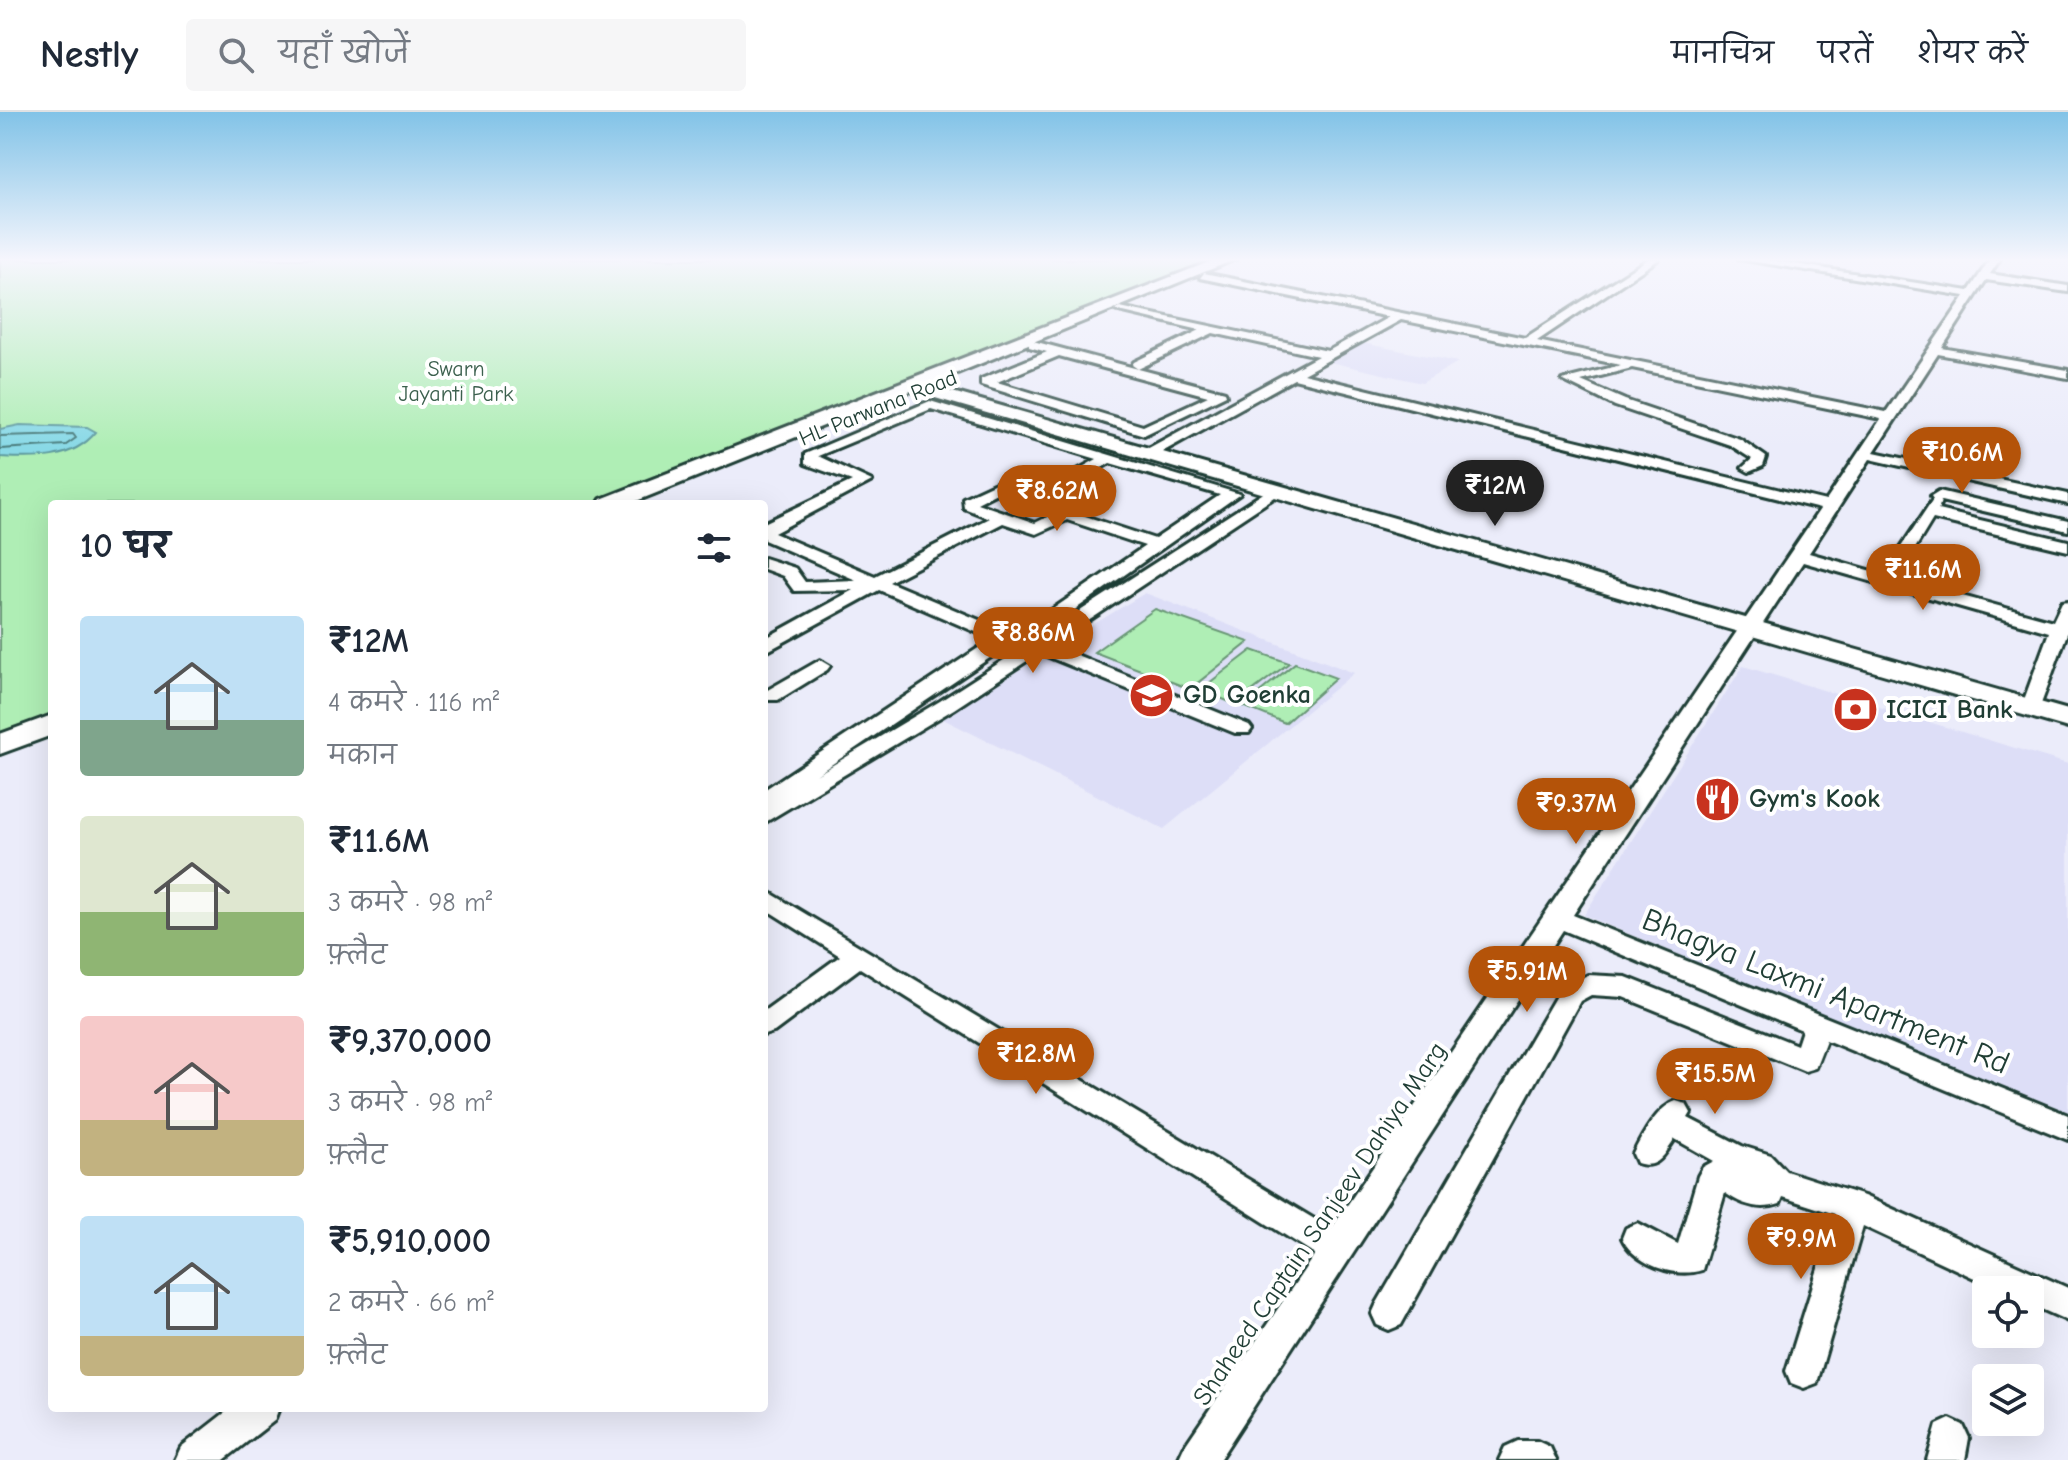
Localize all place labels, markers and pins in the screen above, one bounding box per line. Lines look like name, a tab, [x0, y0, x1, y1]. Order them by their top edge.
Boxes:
pin: ₹10.6M	[1897, 427, 2027, 495]
pin: ₹12M	[1448, 460, 1542, 528]
pin: ₹8.62M	[992, 465, 1122, 533]
pin: ₹11.6M	[1858, 544, 1988, 612]
pin: ₹8.86M	[968, 607, 1098, 675]
school or university icon: GD Goenka	[1128, 671, 1176, 719]
place label: GD Goenka	[1183, 680, 1311, 710]
bank icon: ICICI Bank	[1831, 686, 1879, 734]
place label: ICICI Bank	[1886, 695, 2013, 725]
restaurant icon: Gym's Kook	[1694, 775, 1742, 823]
pin: ₹9.37M	[1511, 778, 1641, 846]
place label: Gym's Kook	[1749, 784, 1880, 814]
pin: ₹5.91M	[1462, 946, 1592, 1014]
pin: ₹12.8M	[971, 1028, 1101, 1096]
pin: ₹15.5M	[1650, 1048, 1780, 1116]
pin: ₹9.9M	[1745, 1213, 1857, 1281]

